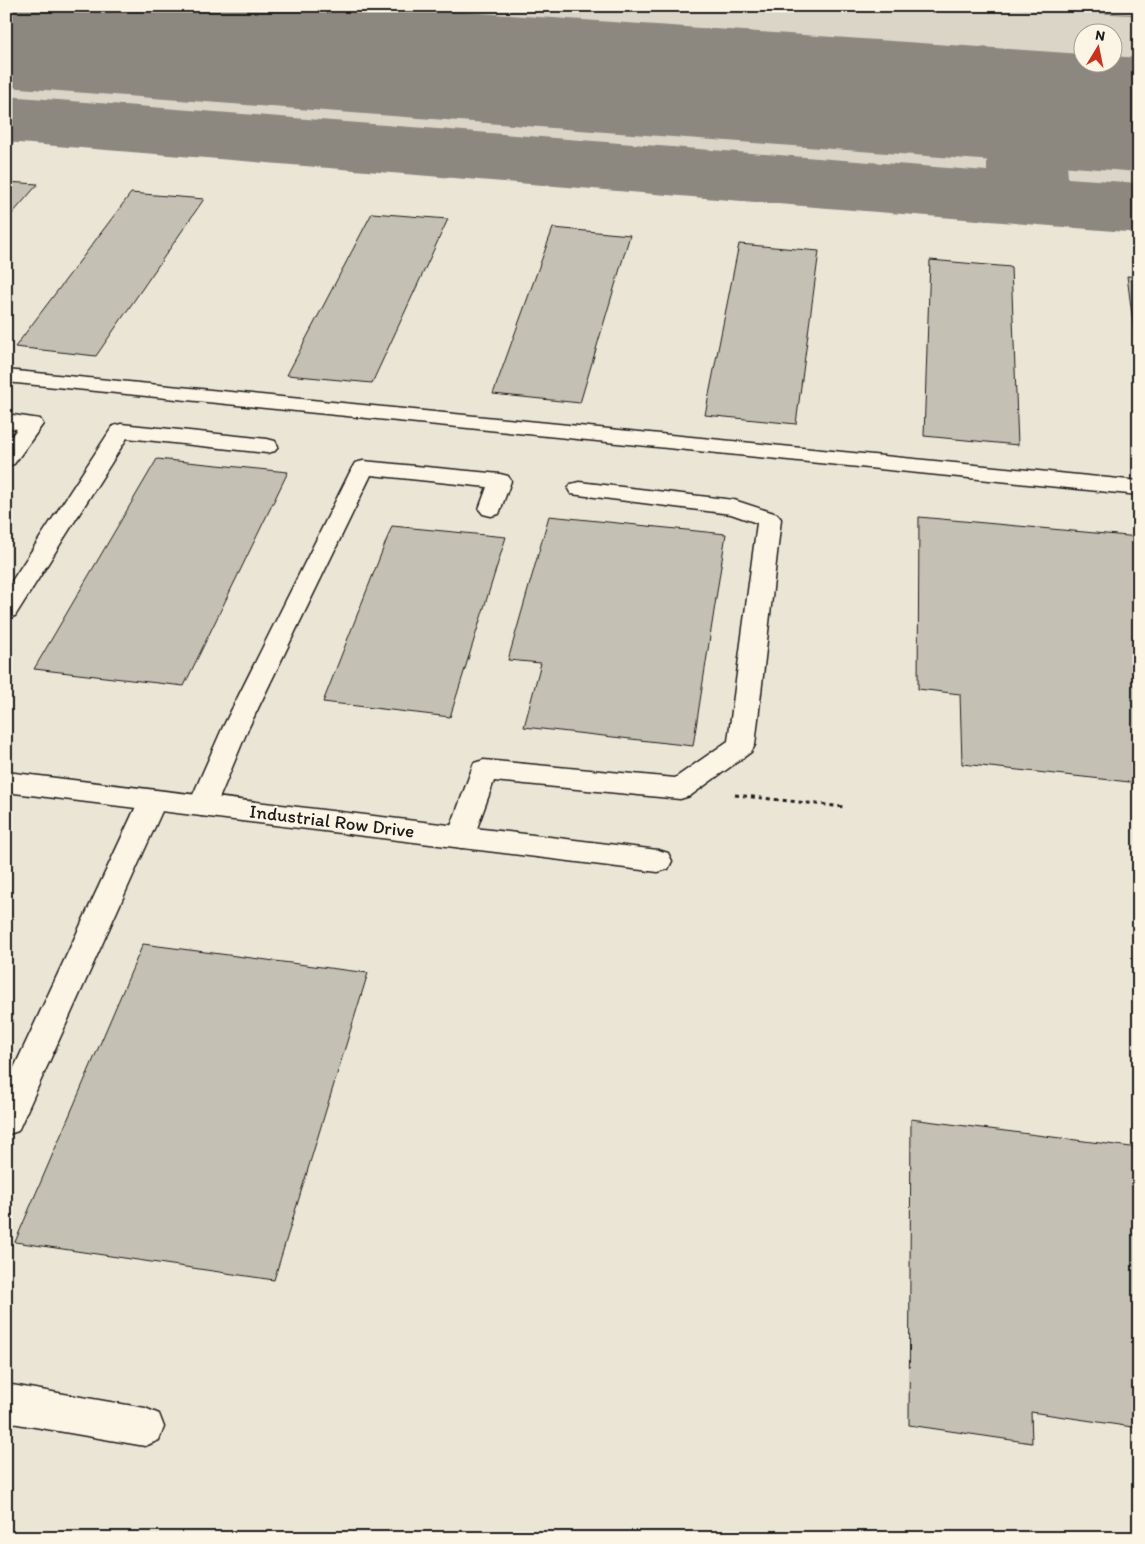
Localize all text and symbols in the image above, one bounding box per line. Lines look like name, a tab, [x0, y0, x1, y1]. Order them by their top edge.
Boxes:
north arrow	[1072, 22, 1122, 72]
text: N	[1094, 26, 1106, 45]
street label: Industrial Row Drive	[248, 799, 416, 843]

